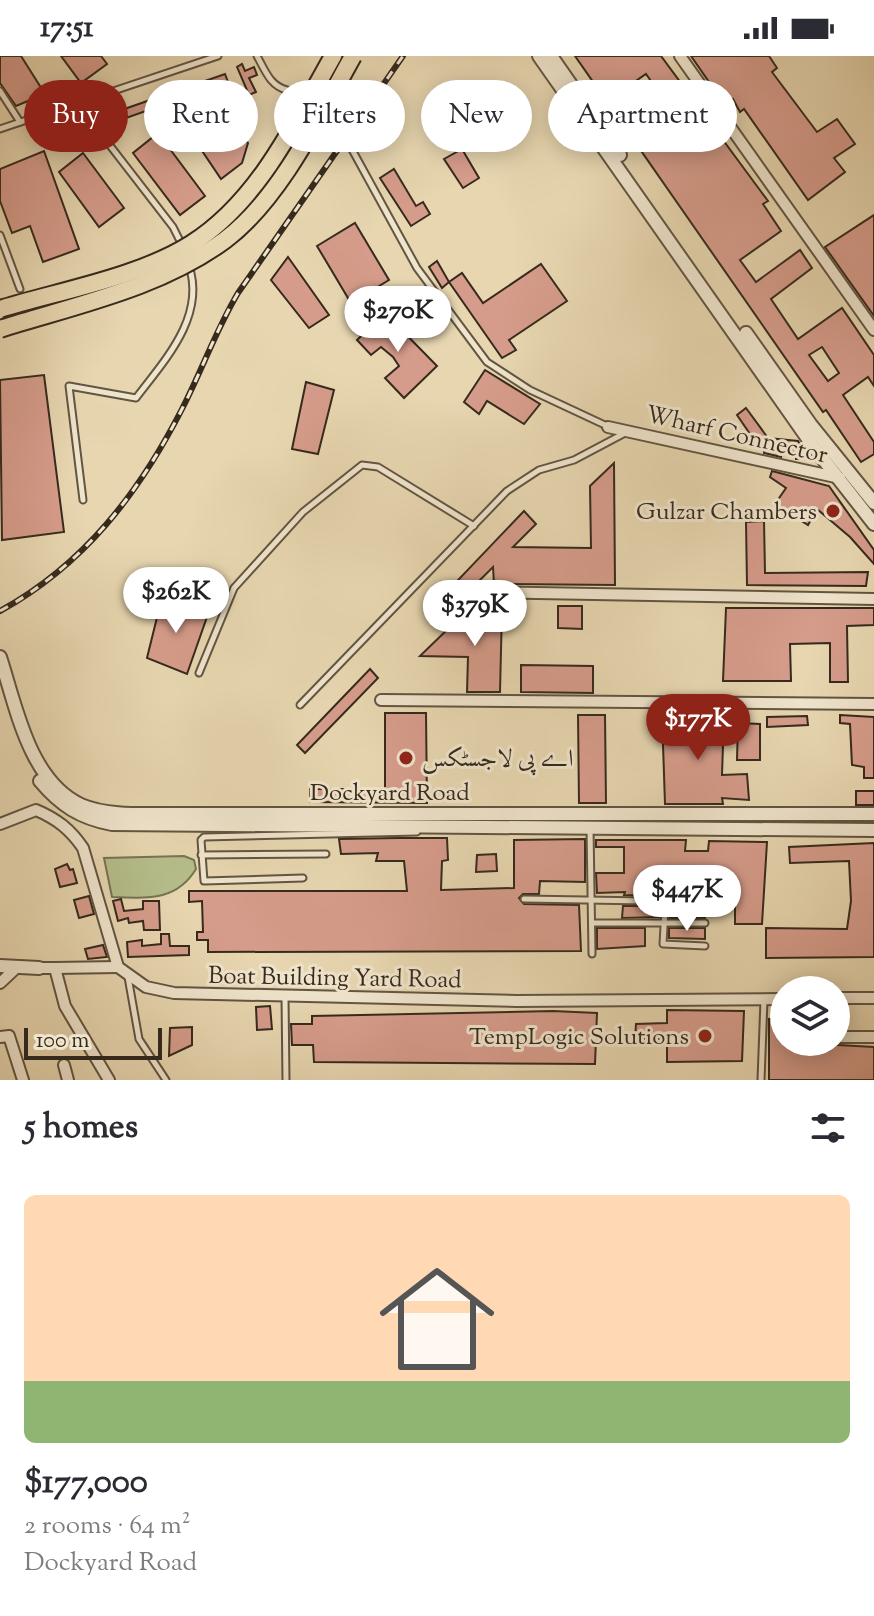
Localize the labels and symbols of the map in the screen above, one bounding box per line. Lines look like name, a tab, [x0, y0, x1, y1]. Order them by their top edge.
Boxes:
pin: $270K	[342, 286, 454, 354]
street label: Wharf Connector	[642, 398, 831, 473]
place label: Gulzar Chambers	[636, 496, 817, 530]
marker: Gulzar Chambers	[824, 502, 842, 520]
pin: $262K	[120, 567, 232, 635]
pin: $379K	[419, 580, 531, 648]
pin: $177K	[642, 694, 754, 762]
place label: اے پی لاجسٹکس	[422, 743, 574, 777]
marker: اے پی لاجسٹکس	[397, 749, 415, 767]
street label: Dockyard Road	[310, 777, 470, 811]
pin: $447K	[631, 865, 743, 933]
street label: Boat Building Yard Road	[208, 960, 462, 998]
place label: TempLogic Solutions	[469, 1021, 689, 1055]
scale bar	[24, 1024, 162, 1060]
marker: TempLogic Solutions	[696, 1027, 714, 1045]

